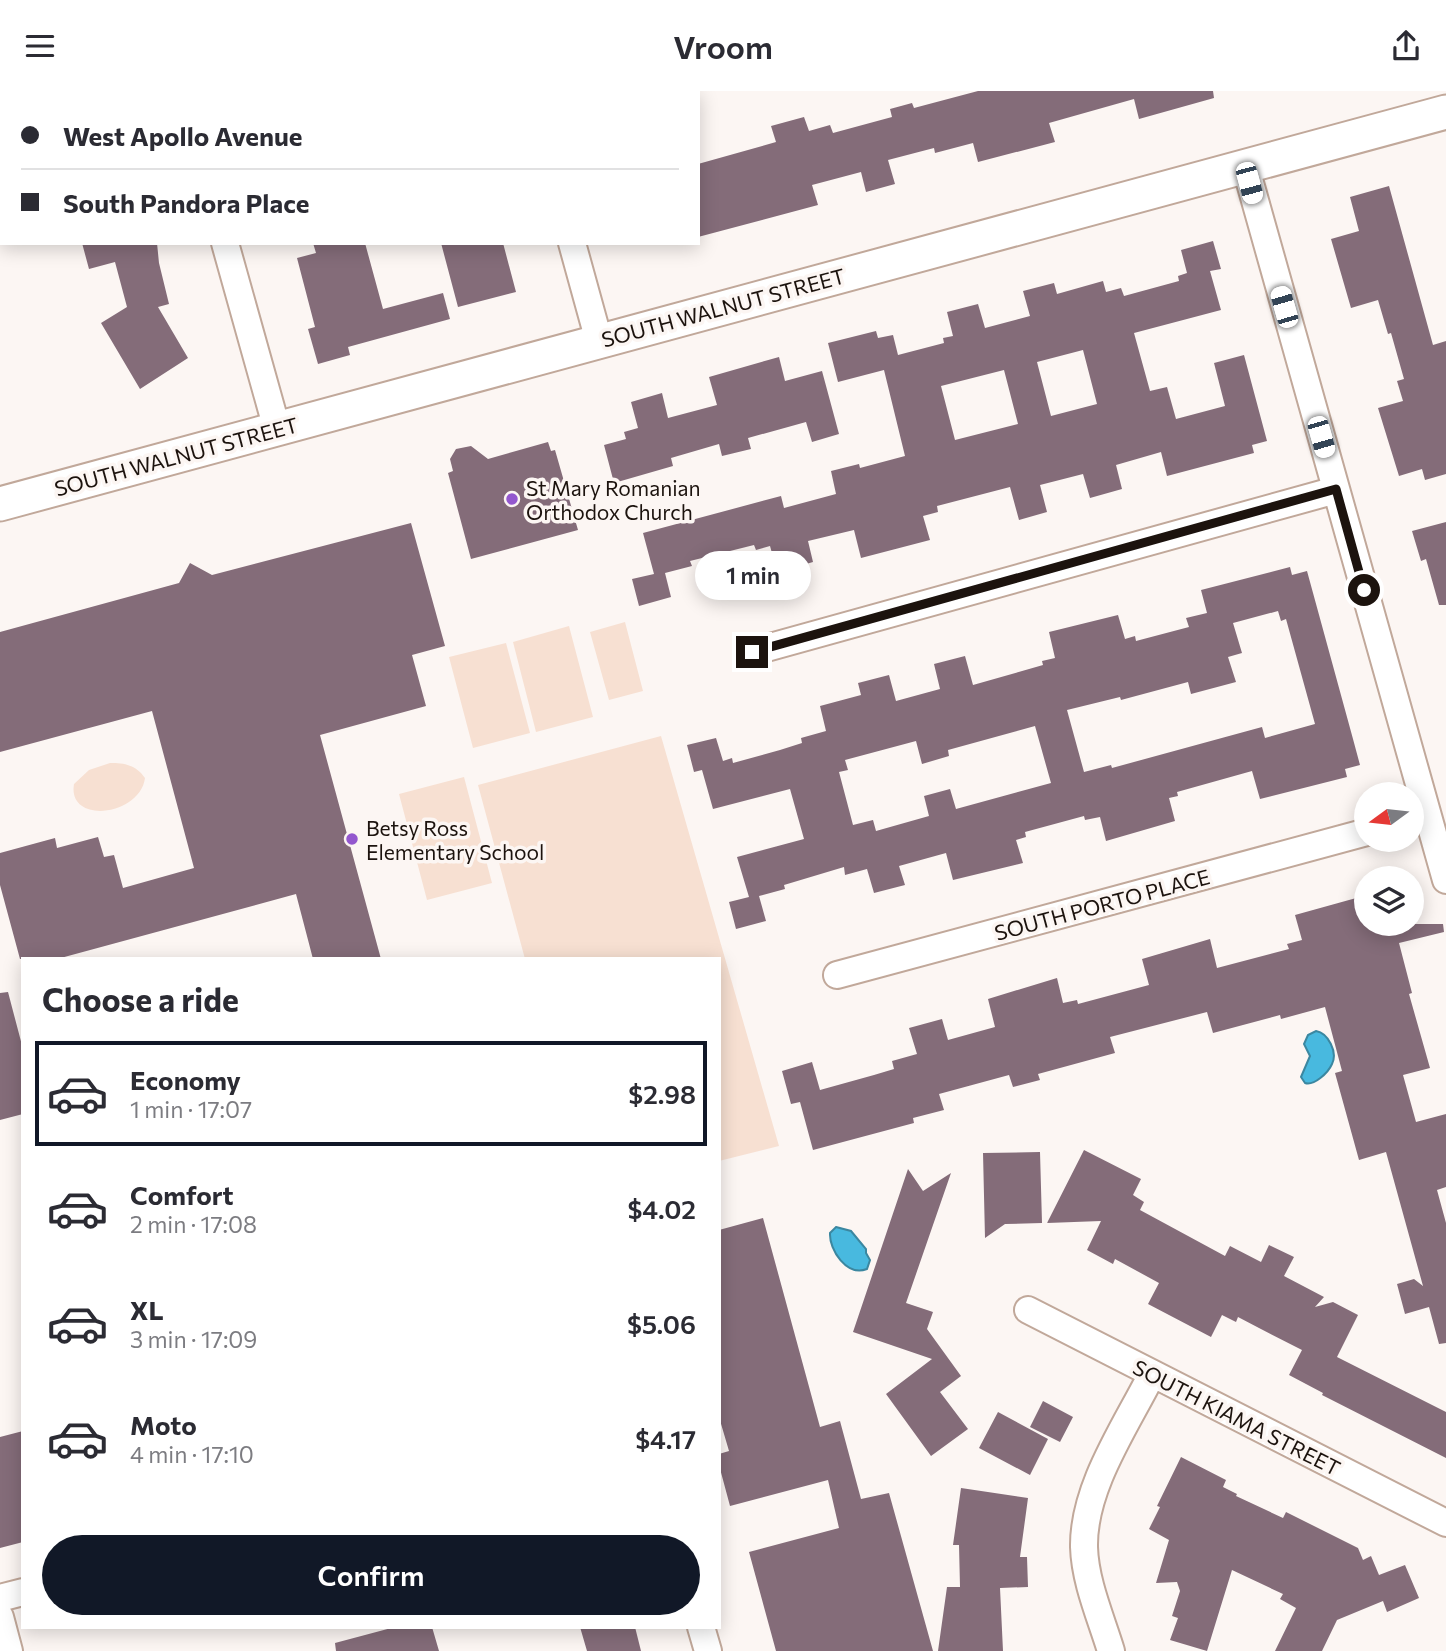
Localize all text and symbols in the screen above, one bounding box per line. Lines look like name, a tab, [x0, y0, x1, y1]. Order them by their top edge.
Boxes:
text: Vroom	[673, 26, 773, 66]
icon: menu	[21, 27, 59, 65]
icon: share	[1387, 27, 1425, 65]
text: West Apollo Avenue	[63, 120, 303, 151]
car	[1234, 160, 1265, 206]
text: South Pandora Place	[63, 187, 309, 218]
street label: SOUTH WALNUT STREET	[599, 262, 847, 352]
car	[1269, 284, 1300, 330]
street label: SOUTH WALNUT STREET	[52, 411, 300, 501]
car	[1306, 414, 1337, 460]
place label: St Mary Romanian Orthodox Church	[526, 475, 701, 524]
marker: St Mary Romanian Orthodox Church	[504, 491, 520, 507]
callout: 1 min	[694, 551, 810, 599]
text: 1 min	[726, 561, 780, 589]
route start	[1348, 574, 1380, 606]
route end	[736, 636, 768, 668]
north arrow	[1354, 782, 1424, 852]
map controls	[1354, 782, 1424, 936]
place label: Betsy Ross Elementary School	[366, 815, 544, 864]
marker: Betsy Ross Elementary School	[344, 831, 360, 847]
street label: SOUTH PORTO PLACE	[992, 863, 1212, 945]
button: layers	[1354, 866, 1424, 936]
text: Choose a ride	[42, 979, 239, 1019]
icon: car	[46, 1062, 109, 1125]
text: Economy	[130, 1064, 241, 1095]
text: $2.98	[628, 1078, 696, 1109]
text: 1 min · 17:07	[130, 1095, 252, 1123]
icon: car	[46, 1177, 109, 1240]
text: Comfort	[130, 1179, 233, 1210]
text: $4.02	[628, 1193, 696, 1224]
text: 2 min · 17:08	[130, 1210, 257, 1238]
icon: car	[46, 1292, 109, 1355]
text: XL	[130, 1294, 164, 1325]
text: $5.06	[627, 1308, 696, 1339]
text: 3 min · 17:09	[130, 1325, 257, 1353]
street label: SOUTH KIAMA STREET	[1129, 1354, 1345, 1480]
icon: car	[46, 1407, 109, 1470]
text: Moto	[130, 1409, 197, 1440]
text: $4.17	[635, 1423, 696, 1454]
text: 4 min · 17:10	[130, 1440, 254, 1468]
button: Confirm	[42, 1535, 700, 1615]

